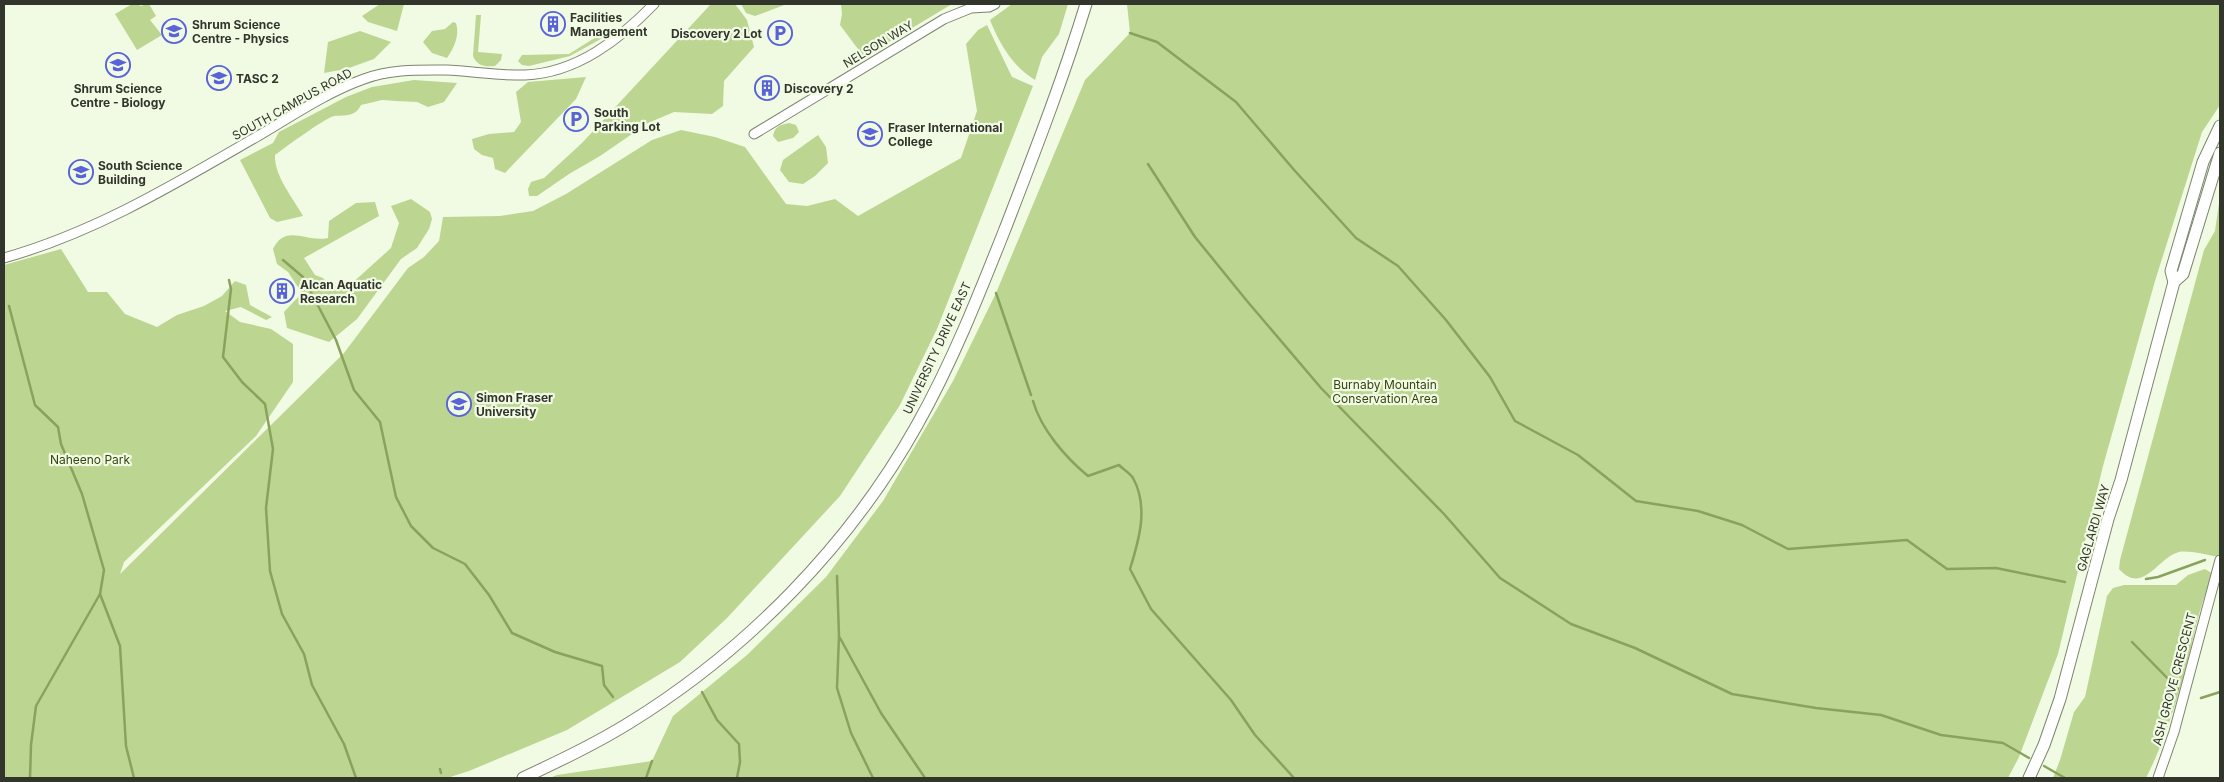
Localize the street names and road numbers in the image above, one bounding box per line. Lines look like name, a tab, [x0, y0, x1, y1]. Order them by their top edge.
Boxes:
street label: NELSON WAY	[840, 17, 916, 71]
street label: SOUTH CAMPUS ROAD	[230, 65, 354, 143]
street label: UNIVERSITY DRIVE EAST	[900, 279, 974, 417]
street label: GAGLARDI WAY	[2073, 483, 2113, 573]
street label: ASH GROVE CRESCENT	[2149, 611, 2199, 747]

